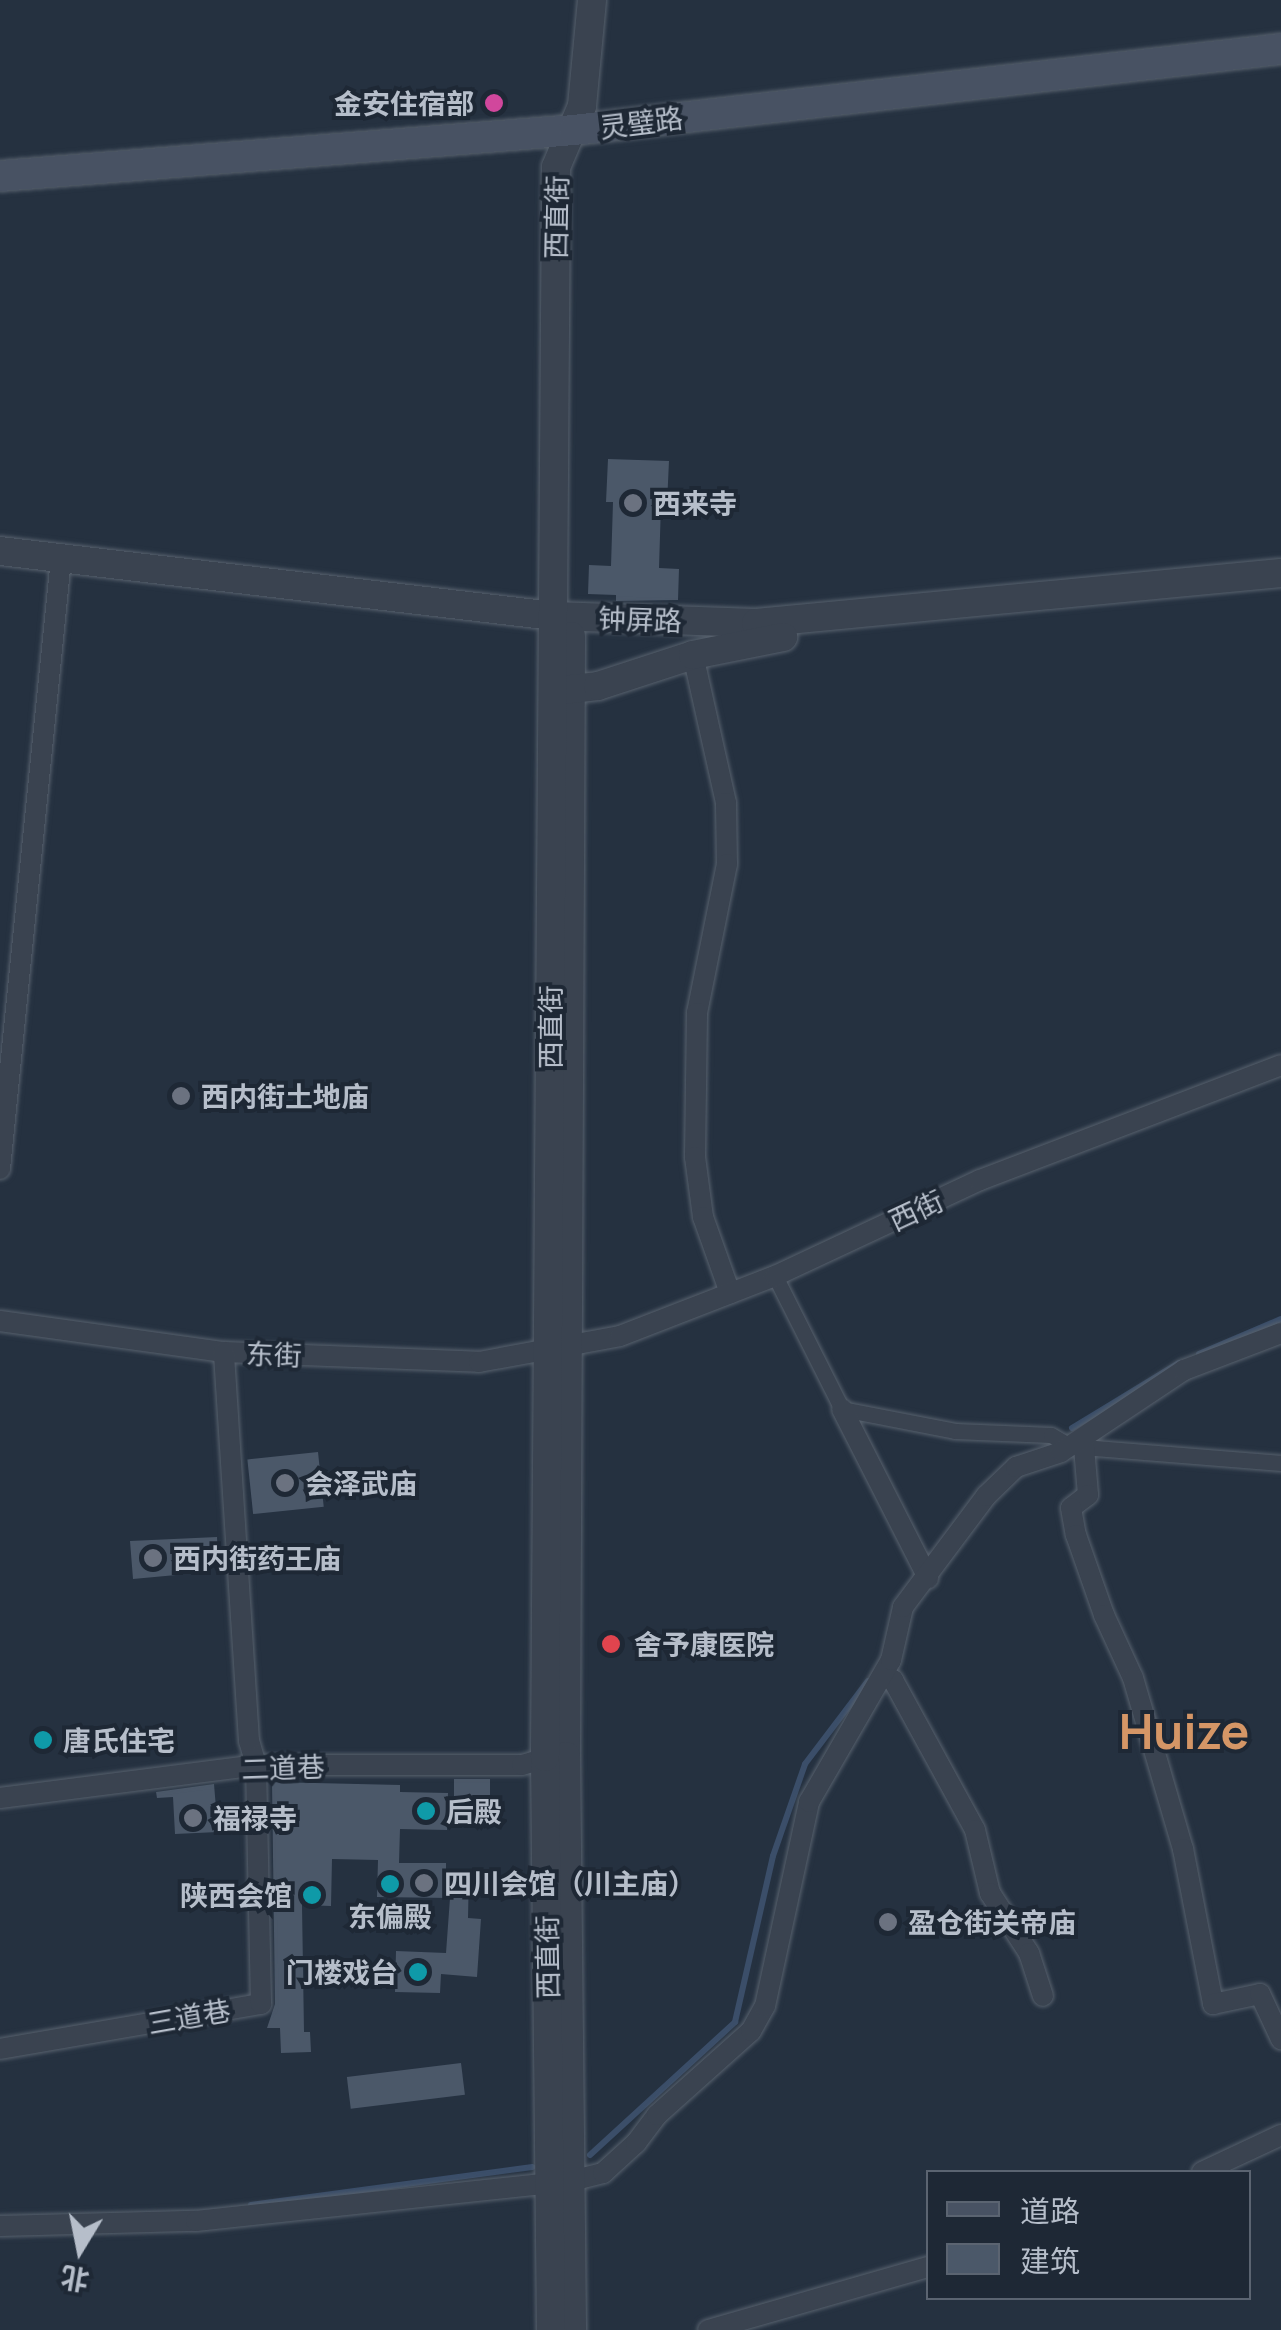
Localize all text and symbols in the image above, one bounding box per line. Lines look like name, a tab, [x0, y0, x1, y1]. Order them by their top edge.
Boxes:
place label: 金安住宿部	[334, 86, 474, 120]
marker: 金安住宿部	[483, 92, 505, 114]
street label: 灵璧路	[597, 100, 685, 144]
street label: 西直街	[538, 175, 574, 259]
place label: 西来寺	[653, 486, 737, 520]
marker: 西来寺	[622, 492, 644, 514]
street label: 钟屏路	[597, 601, 683, 637]
street label: 西直街	[533, 985, 567, 1069]
place label: 西内街土地庙	[201, 1079, 369, 1113]
marker: 西内街土地庙	[170, 1085, 192, 1107]
street label: 西街	[884, 1183, 948, 1237]
street label: 东街	[245, 1336, 303, 1372]
place label: 会泽武庙	[305, 1466, 417, 1500]
marker: 会泽武庙	[274, 1472, 296, 1494]
place label: 西内街药王庙	[173, 1541, 341, 1575]
marker: 西内街药王庙	[142, 1547, 164, 1569]
place label: 舍予康医院	[634, 1627, 774, 1661]
marker: 舍予康医院	[598, 1631, 624, 1657]
district label: Huize	[1119, 1702, 1249, 1760]
place label: 唐氏住宅	[63, 1723, 175, 1757]
marker: 唐氏住宅	[32, 1729, 54, 1751]
street label: 二道巷	[240, 1749, 326, 1785]
place label: 后殿	[446, 1794, 502, 1828]
marker: 后殿	[415, 1800, 437, 1822]
place label: 福禄寺	[213, 1801, 297, 1835]
marker: 福禄寺	[182, 1807, 204, 1829]
place label: 四川会馆（川主庙）	[444, 1866, 696, 1900]
marker: 四川会馆（川主庙）	[413, 1872, 435, 1894]
marker: 东偏殿	[379, 1873, 401, 1895]
place label: 陕西会馆	[180, 1878, 292, 1912]
marker: 陕西会馆	[301, 1884, 323, 1906]
place label: 东偏殿	[348, 1899, 432, 1933]
place label: 盈仓街关帝庙	[908, 1905, 1076, 1939]
marker: 盈仓街关帝庙	[877, 1911, 899, 1933]
street label: 西直街	[529, 1915, 565, 1999]
place label: 门楼戏台	[286, 1955, 398, 1989]
marker: 门楼戏台	[407, 1961, 429, 1983]
street label: 三道巷	[145, 1992, 233, 2040]
legend	[926, 2170, 1251, 2300]
text: 道路	[1020, 2190, 1080, 2231]
north arrow	[30, 2200, 130, 2300]
text: 建筑	[1020, 2240, 1080, 2281]
text: 北	[58, 2258, 92, 2301]

